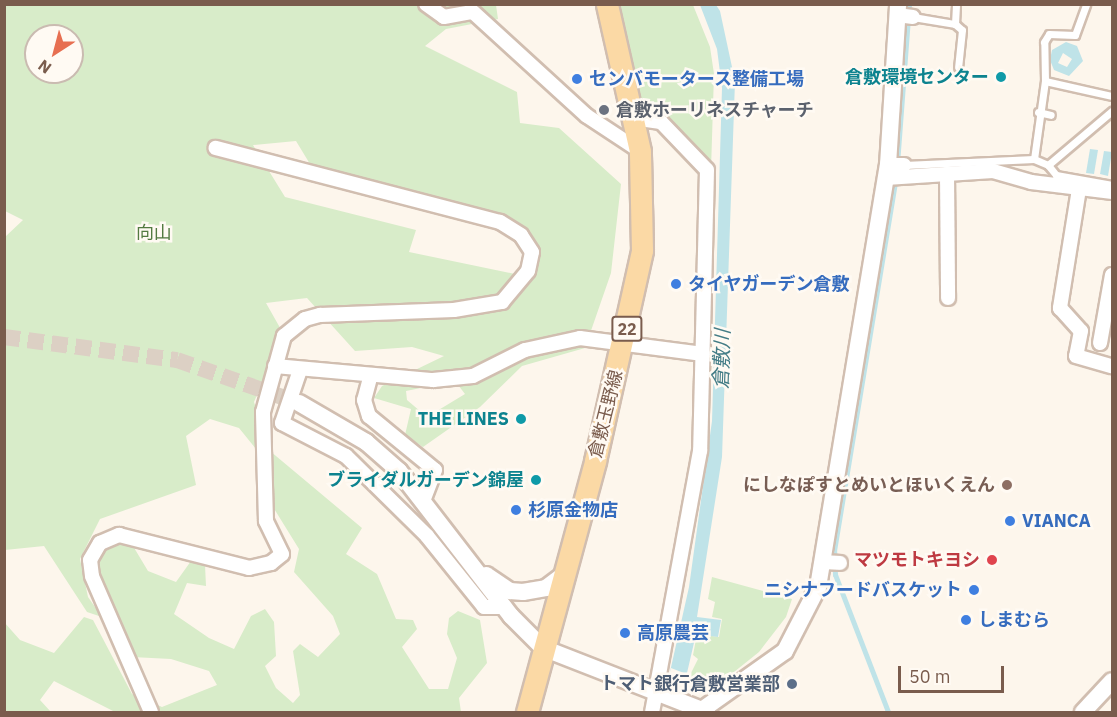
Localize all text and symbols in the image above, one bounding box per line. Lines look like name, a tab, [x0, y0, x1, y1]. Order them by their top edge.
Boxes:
north arrow	[24, 24, 84, 84]
text: N	[34, 55, 55, 78]
place label: 倉敷環境センター	[845, 66, 989, 88]
place label: センバモータース整備工場	[589, 68, 805, 90]
marker: 倉敷環境センター	[994, 70, 1008, 84]
marker: センバモータース整備工場	[570, 72, 584, 86]
place label: 倉敷ホーリネスチャーチ	[616, 99, 814, 121]
marker: 倉敷ホーリネスチャーチ	[597, 103, 611, 117]
park label: 向山	[136, 222, 172, 244]
place label: タイヤガーデン倉敷	[688, 273, 850, 295]
marker: タイヤガーデン倉敷	[669, 277, 683, 291]
road number: 22	[610, 316, 644, 342]
water label: 倉敷川	[708, 329, 734, 389]
street label: 倉敷玉野線	[585, 368, 627, 460]
place label: THE LINES	[418, 408, 509, 430]
marker: THE LINES	[514, 412, 528, 426]
place label: ブライダルガーデン錦屋	[326, 469, 524, 491]
marker: ブライダルガーデン錦屋	[529, 473, 543, 487]
place label: にしなぽすとめいとほいくえん	[743, 474, 995, 496]
marker: にしなぽすとめいとほいくえん	[1000, 478, 1014, 492]
place label: 杉原金物店	[528, 499, 618, 521]
marker: 杉原金物店	[509, 503, 523, 517]
place label: VIANCA	[1022, 510, 1091, 532]
marker: VIANCA	[1003, 514, 1017, 528]
place label: マツモトキヨシ	[854, 549, 980, 571]
marker: マツモトキヨシ	[985, 553, 999, 567]
place label: ニシナフードバスケット	[764, 579, 962, 601]
marker: ニシナフードバスケット	[967, 583, 981, 597]
place label: しまむら	[978, 609, 1050, 631]
marker: しまむら	[959, 613, 973, 627]
place label: 高原農芸	[637, 622, 709, 644]
marker: 高原農芸	[618, 626, 632, 640]
scale bar	[901, 654, 1008, 692]
text: 50 m	[909, 665, 951, 688]
place label: トマト銀行倉敷営業部	[600, 673, 780, 695]
marker: トマト銀行倉敷営業部	[785, 677, 799, 691]

